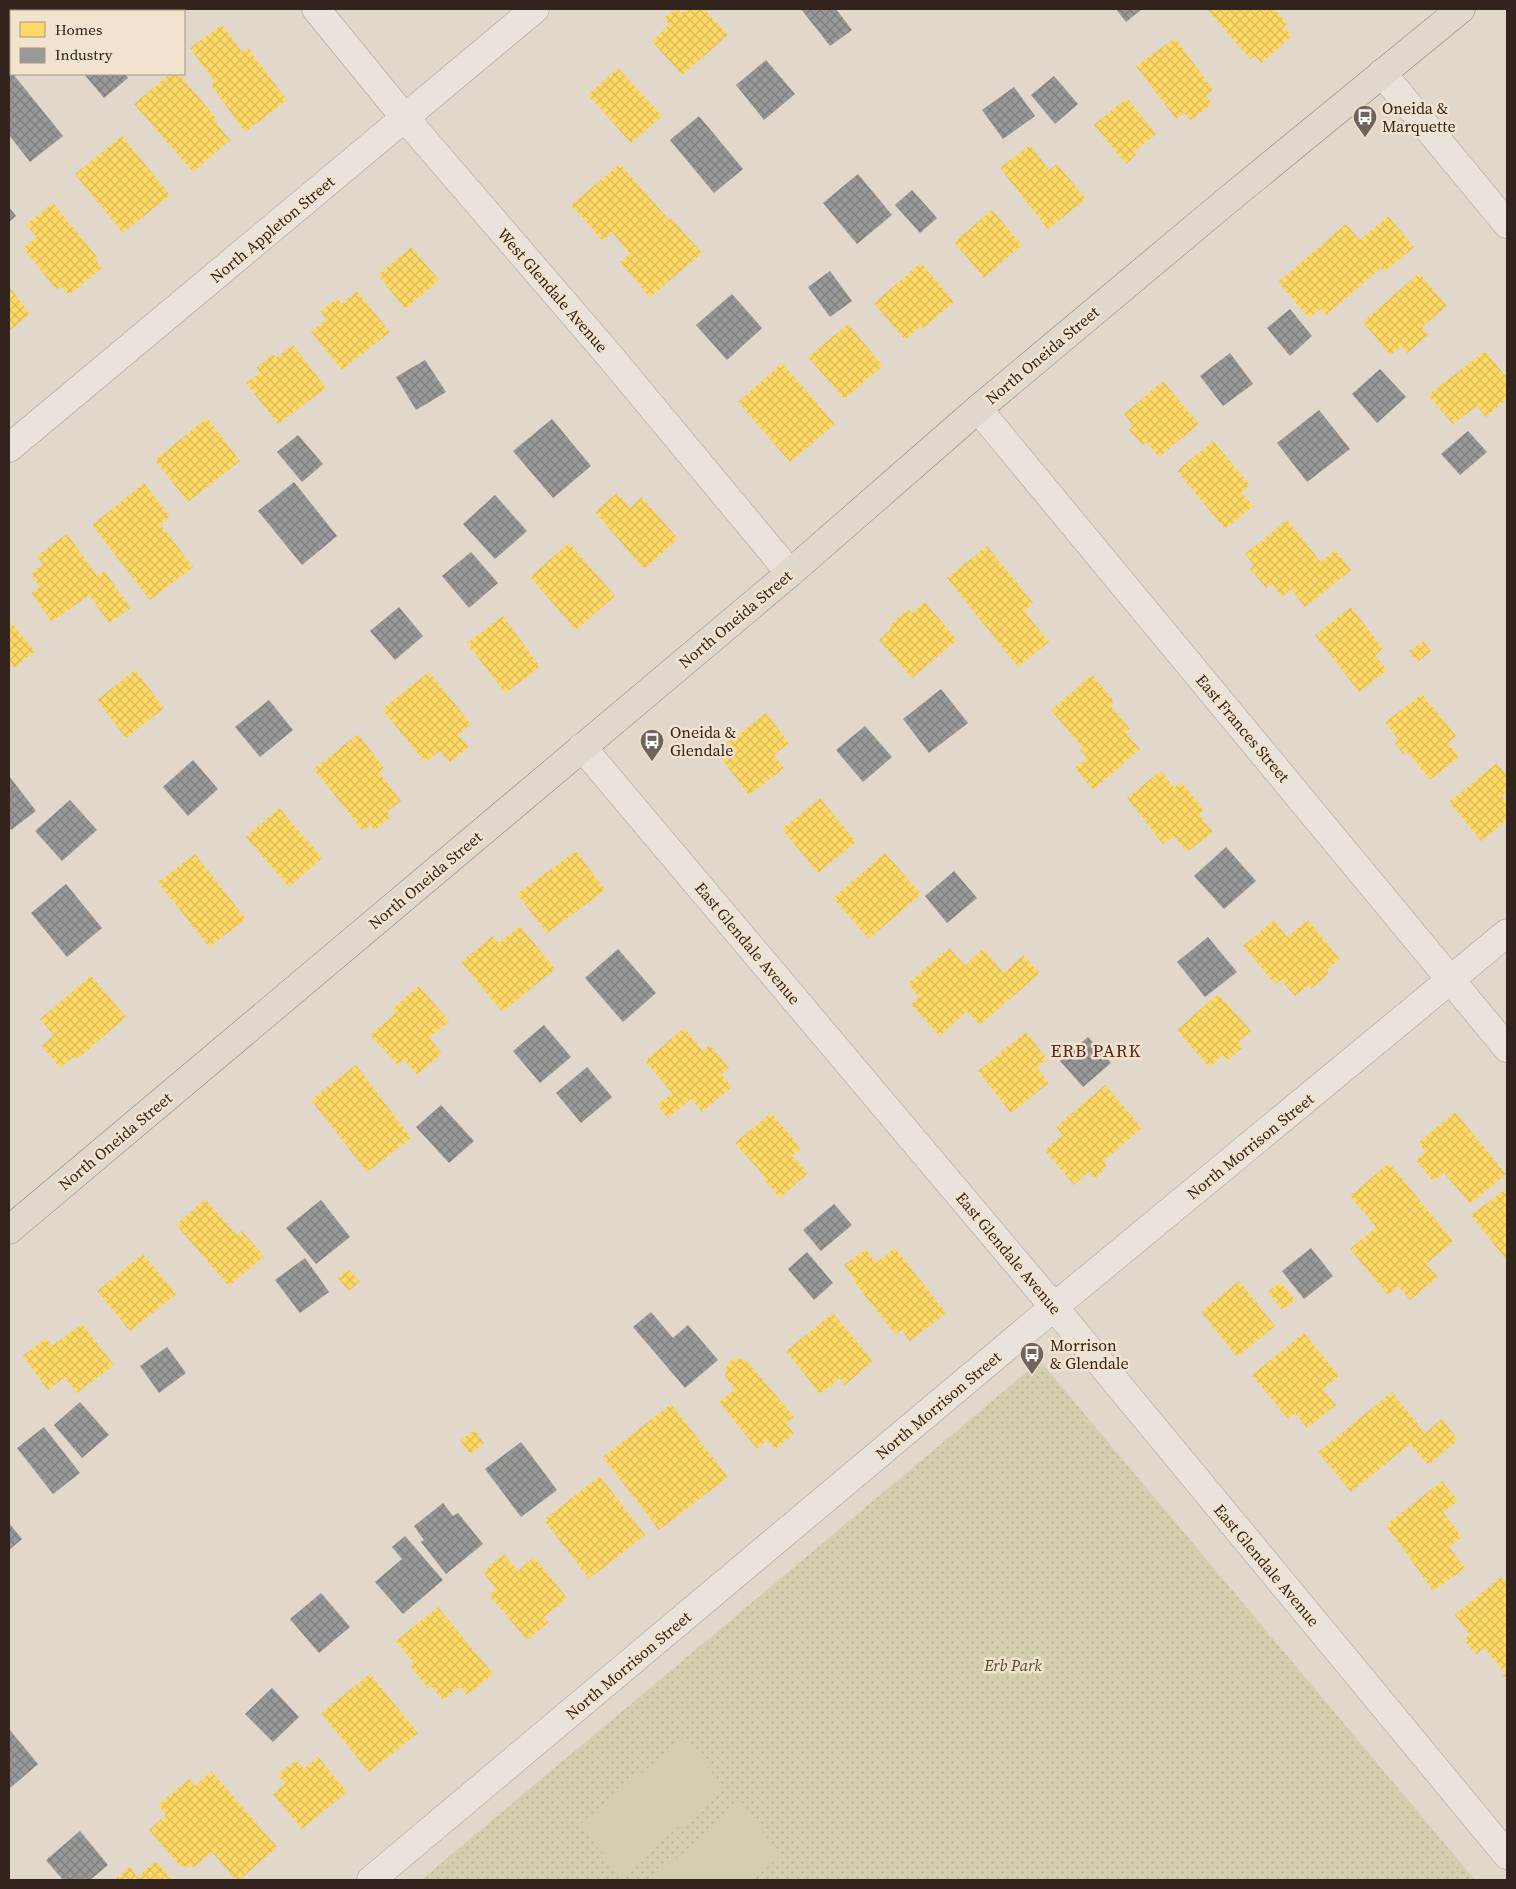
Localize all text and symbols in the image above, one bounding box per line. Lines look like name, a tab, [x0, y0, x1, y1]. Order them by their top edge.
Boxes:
legend	[10, 10, 185, 75]
text: Homes	[55, 19, 102, 40]
text: Industry	[55, 44, 113, 65]
place label: Oneida & Marquette	[1382, 97, 1456, 137]
bus stop icon: Oneida & Marquette	[1352, 104, 1378, 138]
street label: North Appleton Street	[205, 170, 339, 288]
street label: West Glendale Avenue	[493, 223, 613, 357]
street label: North Oneida Street	[981, 300, 1104, 409]
street label: North Oneida Street	[674, 564, 797, 673]
street label: East Frances Street	[1191, 669, 1295, 787]
place label: Oneida & Glendale	[670, 721, 736, 761]
bus stop icon: Oneida & Glendale	[639, 728, 665, 762]
street label: North Oneida Street	[364, 825, 487, 934]
street label: East Glendale Avenue	[690, 877, 806, 1009]
district label: ERB PARK	[1050, 1038, 1142, 1063]
street label: North Oneida Street	[54, 1086, 177, 1195]
street label: North Morrison Street	[1182, 1087, 1319, 1204]
street label: East Glendale Avenue	[951, 1187, 1067, 1319]
place label: Morrison & Glendale	[1050, 1334, 1129, 1374]
bus stop icon: Morrison & Glendale	[1019, 1341, 1045, 1375]
street label: North Morrison Street	[871, 1345, 1006, 1464]
street label: East Glendale Avenue	[1209, 1499, 1325, 1631]
street label: North Morrison Street	[561, 1605, 696, 1724]
park label: Erb Park	[983, 1654, 1042, 1676]

